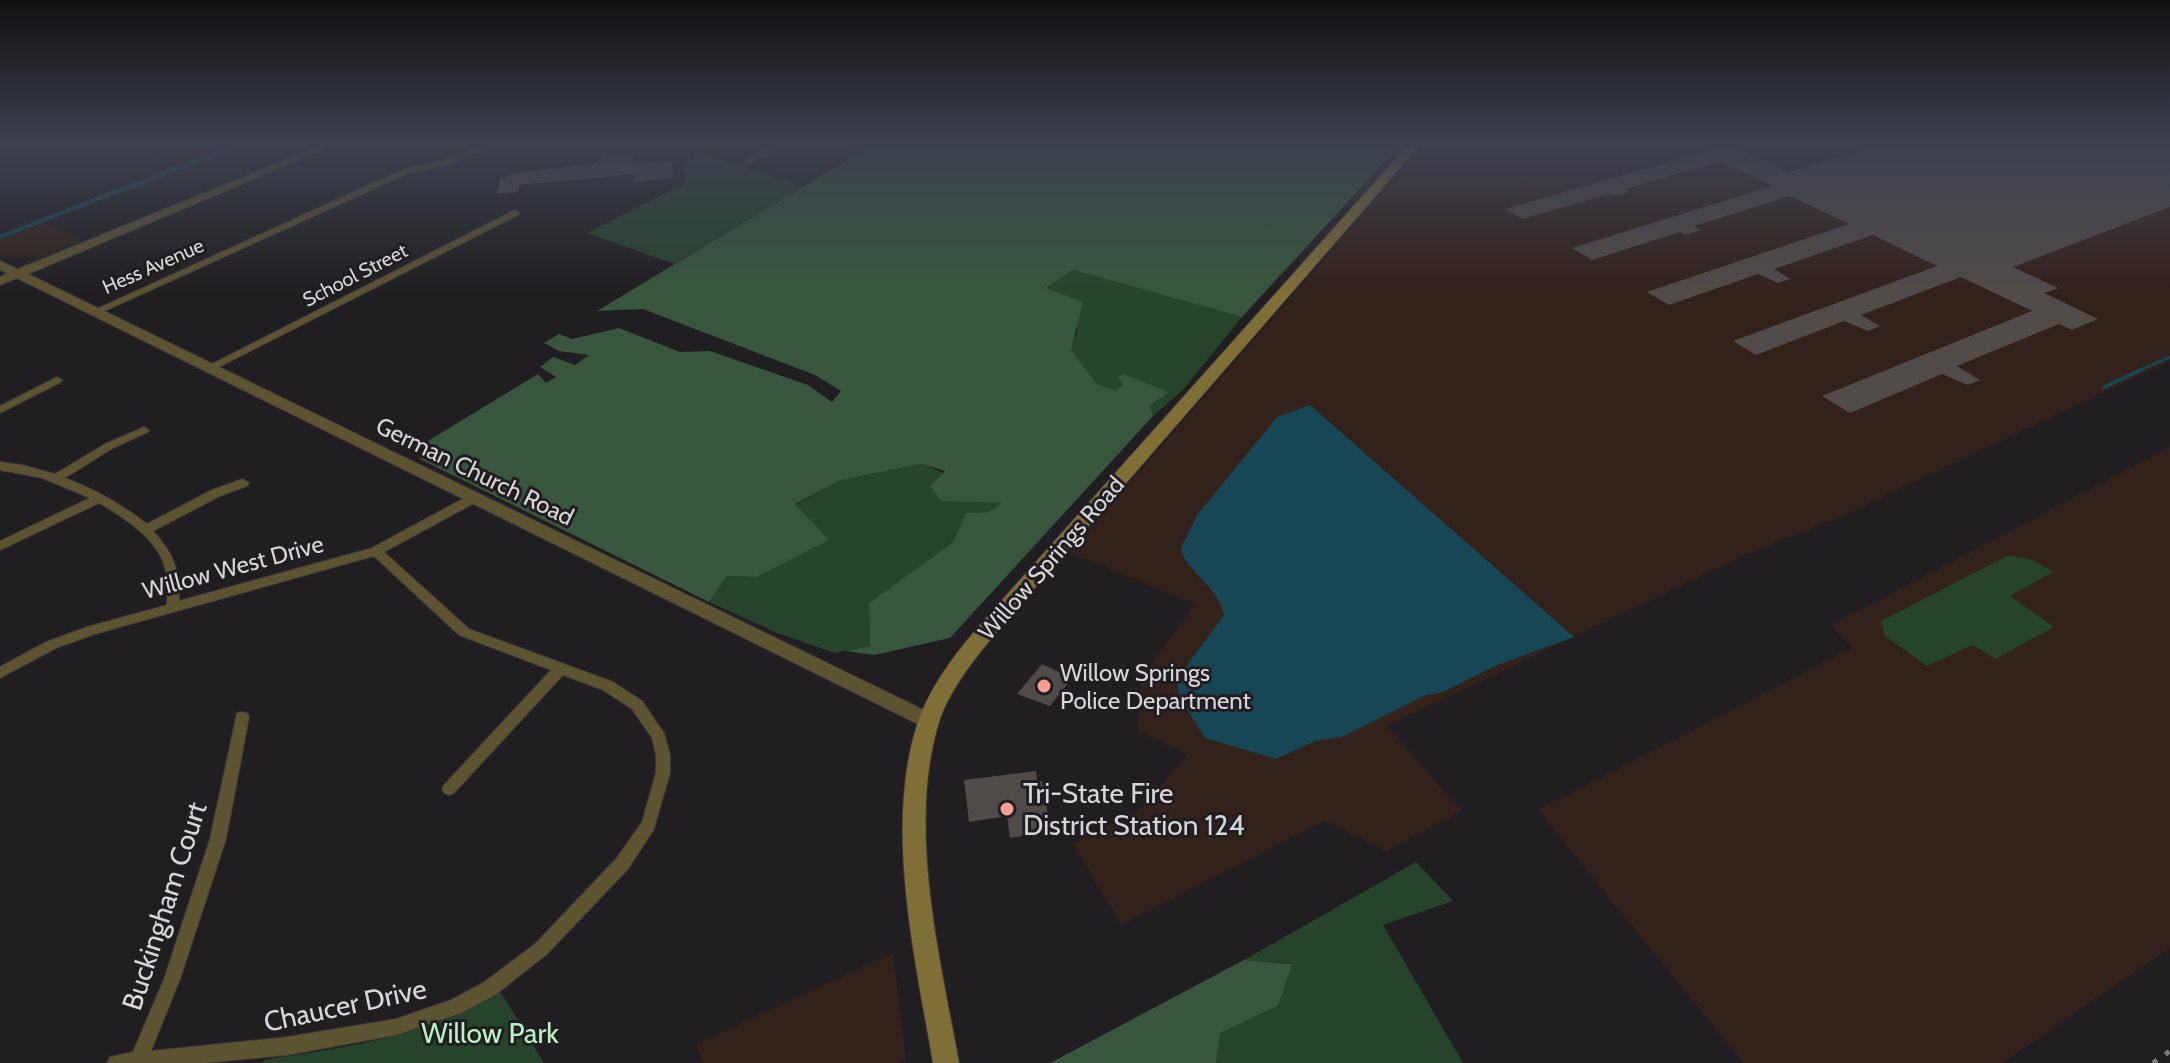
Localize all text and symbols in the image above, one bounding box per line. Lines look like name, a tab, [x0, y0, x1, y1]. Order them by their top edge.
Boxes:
street label: Hess Avenue	[99, 233, 207, 299]
street label: School Street	[299, 238, 412, 312]
street label: German Church Road	[371, 411, 579, 531]
street label: Willow Springs Road	[972, 470, 1130, 646]
street label: Willow West Drive	[139, 529, 327, 605]
place label: Willow Springs Police Department	[1060, 658, 1251, 715]
marker: Willow Springs Police Department	[1035, 677, 1053, 695]
place label: Tri-State Fire District Station 124	[1023, 776, 1245, 842]
street label: Buckingham Court	[114, 798, 214, 1014]
marker: Tri-State Fire District Station 124	[998, 800, 1016, 818]
street label: Chaucer Drive	[261, 971, 429, 1039]
park label: Willow Park	[421, 1016, 559, 1050]

